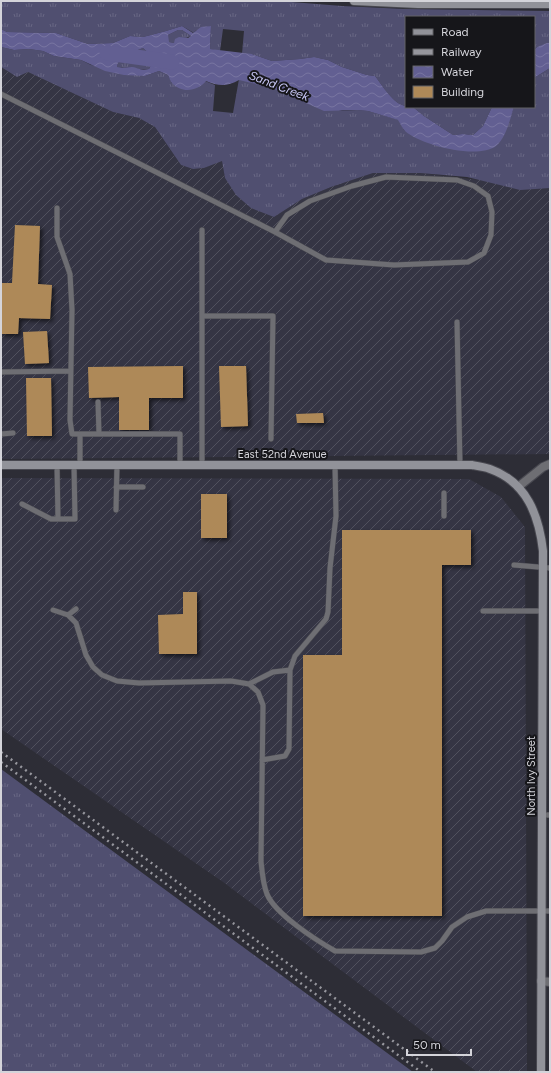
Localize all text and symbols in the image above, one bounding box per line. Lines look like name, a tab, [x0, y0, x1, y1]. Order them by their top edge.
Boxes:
legend	[405, 16, 535, 108]
text: Road	[441, 25, 469, 39]
text: Railway	[441, 45, 482, 59]
text: Water	[441, 65, 473, 79]
water label: Sand Creek	[247, 68, 312, 104]
text: Building	[441, 85, 484, 99]
street label: East 52nd Avenue	[237, 448, 327, 461]
street label: North Ivy Street	[525, 736, 538, 816]
scale bar	[407, 1031, 471, 1057]
text: 50 m	[413, 1038, 441, 1052]

